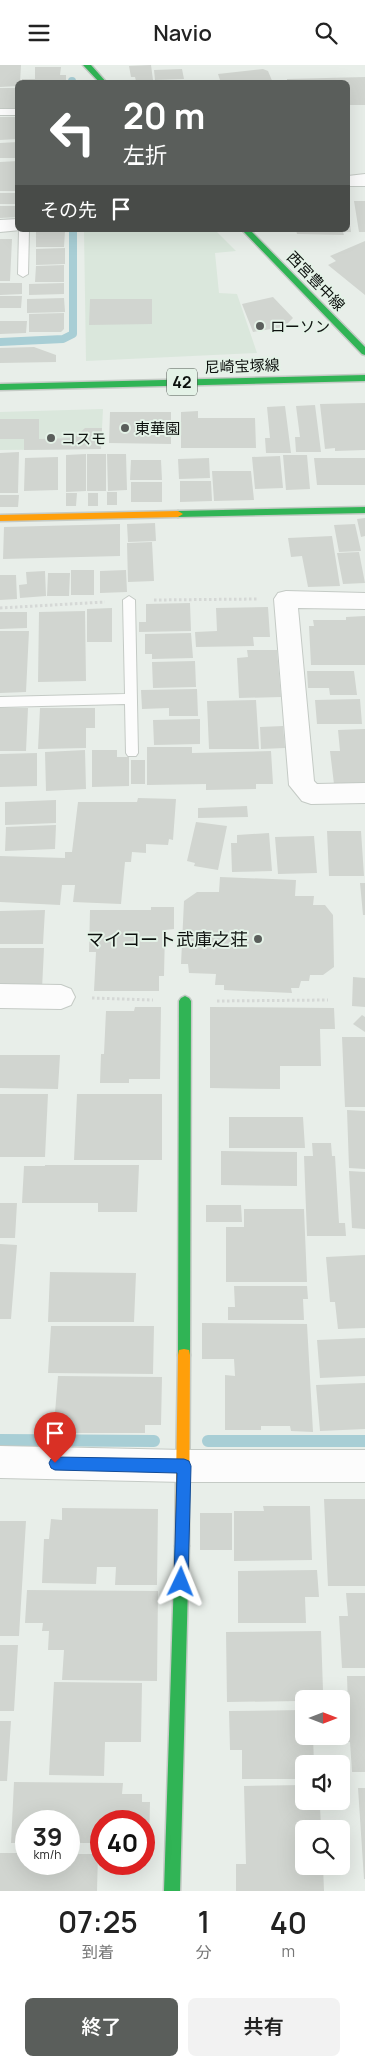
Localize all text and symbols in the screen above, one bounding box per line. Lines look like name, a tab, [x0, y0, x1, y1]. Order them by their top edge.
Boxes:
text: Navio	[153, 18, 212, 48]
icon: menu	[25, 19, 53, 47]
icon: search	[312, 19, 340, 47]
text: 20 m	[123, 92, 205, 140]
icon: left	[40, 100, 105, 165]
text: 左折	[123, 140, 167, 170]
icon: arrive	[107, 195, 135, 223]
text: その先	[40, 197, 97, 223]
street label: 西宮豊中線	[282, 247, 350, 315]
place label: ローソン	[270, 316, 330, 337]
marker: ローソン	[254, 320, 266, 332]
street label: 尼崎宝塚線	[204, 354, 280, 378]
road number: 42	[167, 369, 197, 395]
place label: 東華園	[135, 418, 180, 439]
marker: 東華園	[119, 422, 131, 434]
place label: コスモ	[61, 428, 106, 449]
marker: コスモ	[45, 432, 57, 444]
place label: マイコート武庫之荘	[86, 927, 248, 951]
marker: マイコート武庫之荘	[252, 933, 264, 945]
pin	[34, 1412, 76, 1463]
icon: arrive	[41, 1419, 69, 1447]
position arrow	[154, 1555, 206, 1607]
north arrow	[295, 1690, 350, 1745]
map controls	[295, 1690, 350, 1875]
button: sound	[295, 1755, 350, 1810]
speed limit sign: 40	[90, 1810, 155, 1875]
text: 39	[32, 1819, 63, 1854]
button: search	[295, 1820, 350, 1875]
text: km/h	[34, 1846, 61, 1863]
text: 07:25	[58, 1901, 138, 1942]
text: 1	[197, 1901, 210, 1942]
text: 40	[270, 1902, 307, 1943]
text: m	[282, 1940, 295, 1962]
text: 到着	[82, 1941, 114, 1963]
text: 分	[196, 1941, 212, 1963]
button: 終了	[25, 1998, 178, 2056]
button: 共有	[188, 1998, 340, 2056]

